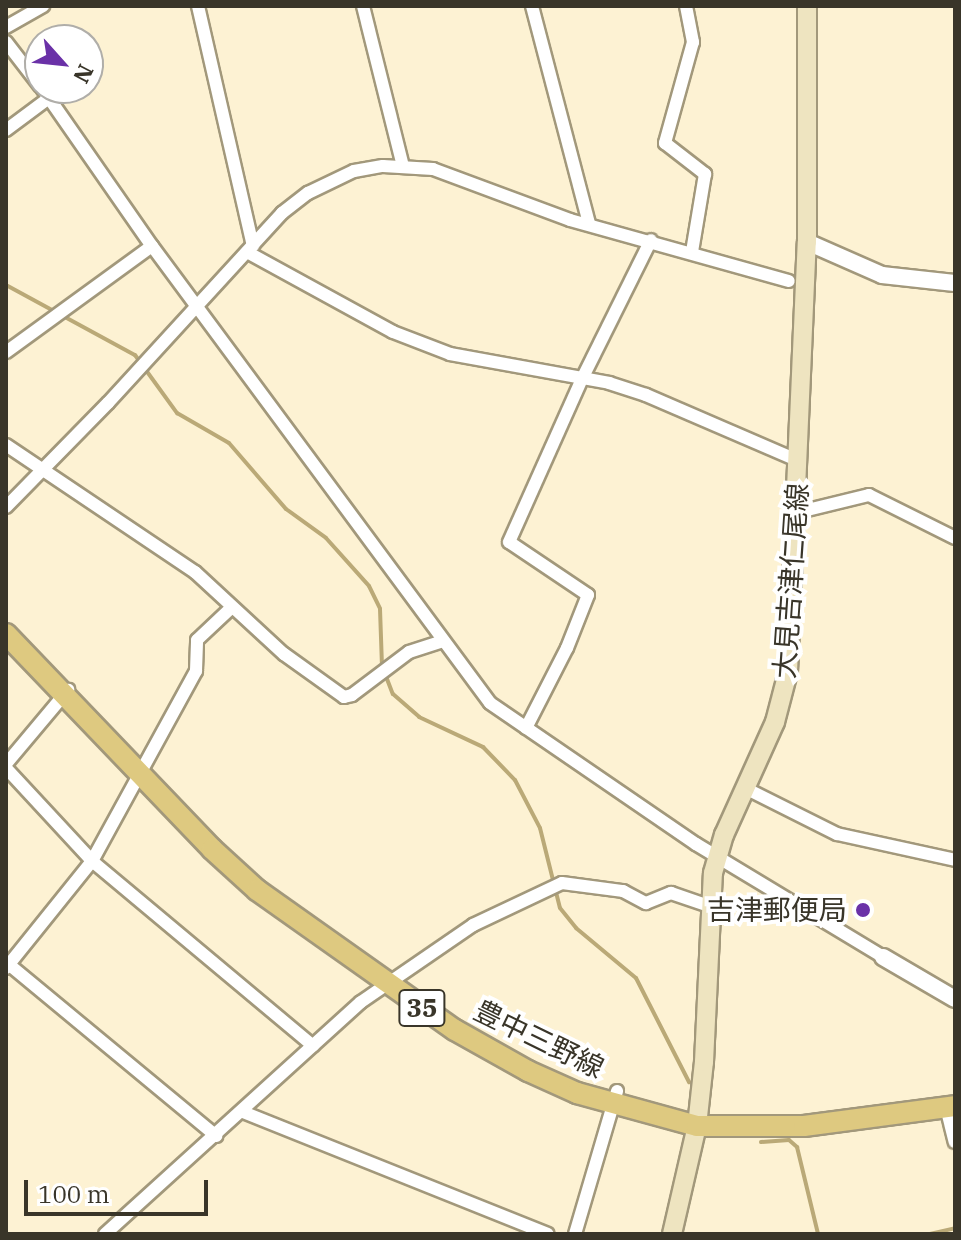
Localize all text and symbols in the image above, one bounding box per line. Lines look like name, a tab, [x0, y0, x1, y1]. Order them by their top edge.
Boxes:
north arrow	[24, 24, 104, 104]
text: N	[67, 60, 101, 89]
street label: 大見吉津仁尾線	[767, 482, 815, 680]
place label: 吉津郵便局	[707, 893, 847, 927]
marker: 吉津郵便局	[854, 901, 872, 919]
road number: 35	[398, 986, 446, 1030]
street label: 豊中三野線	[469, 993, 609, 1085]
scale bar	[28, 1164, 212, 1214]
text: 100 m	[38, 1178, 110, 1210]

